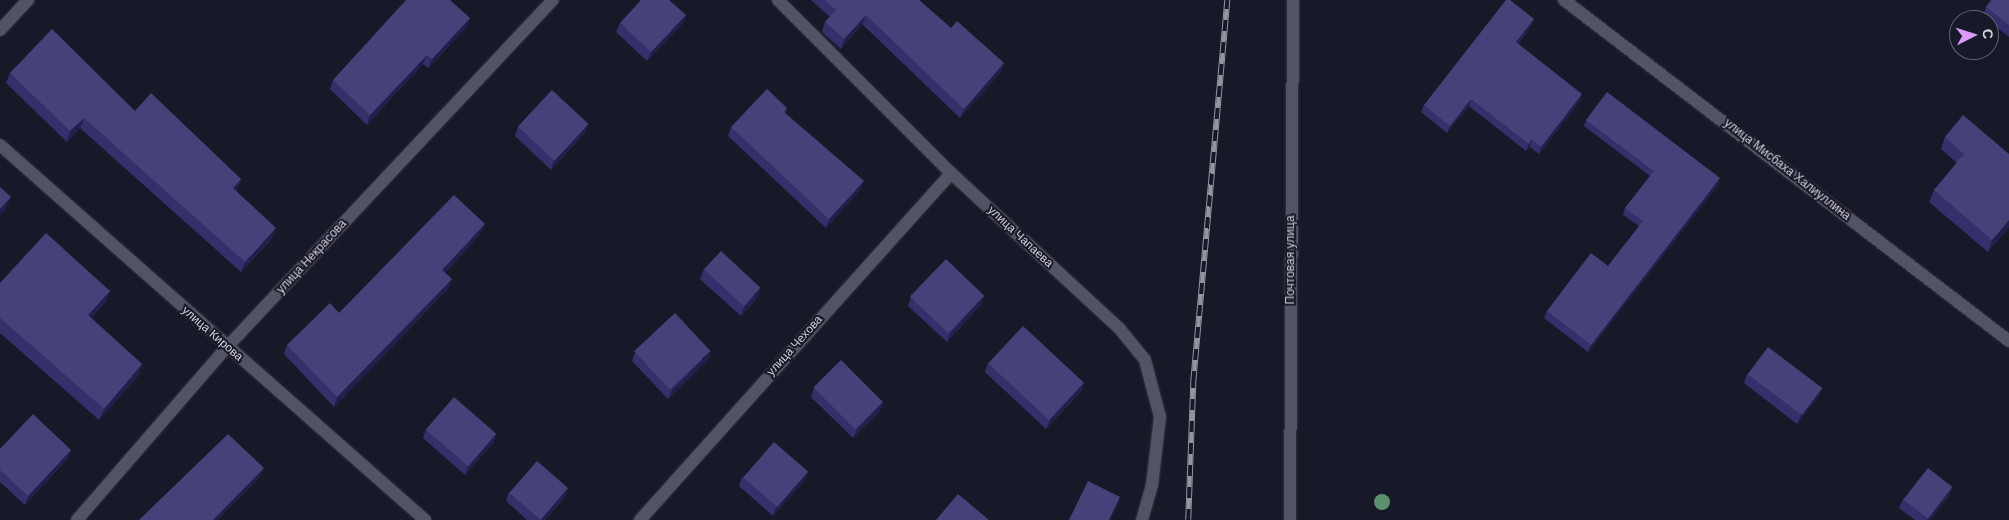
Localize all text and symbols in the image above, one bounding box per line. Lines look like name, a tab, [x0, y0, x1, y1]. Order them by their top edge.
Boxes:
north arrow	[1949, 10, 1999, 60]
text: С	[1980, 28, 1996, 40]
street label: улица Мисбаха Халиуллина	[1721, 116, 1853, 224]
street label: улица Чапаева	[984, 203, 1056, 271]
street label: Почтовая улица	[1284, 215, 1298, 305]
street label: улица Некрасова	[274, 217, 350, 297]
street label: улица Кирова	[178, 304, 246, 364]
street label: улица Чехова	[764, 313, 826, 379]

